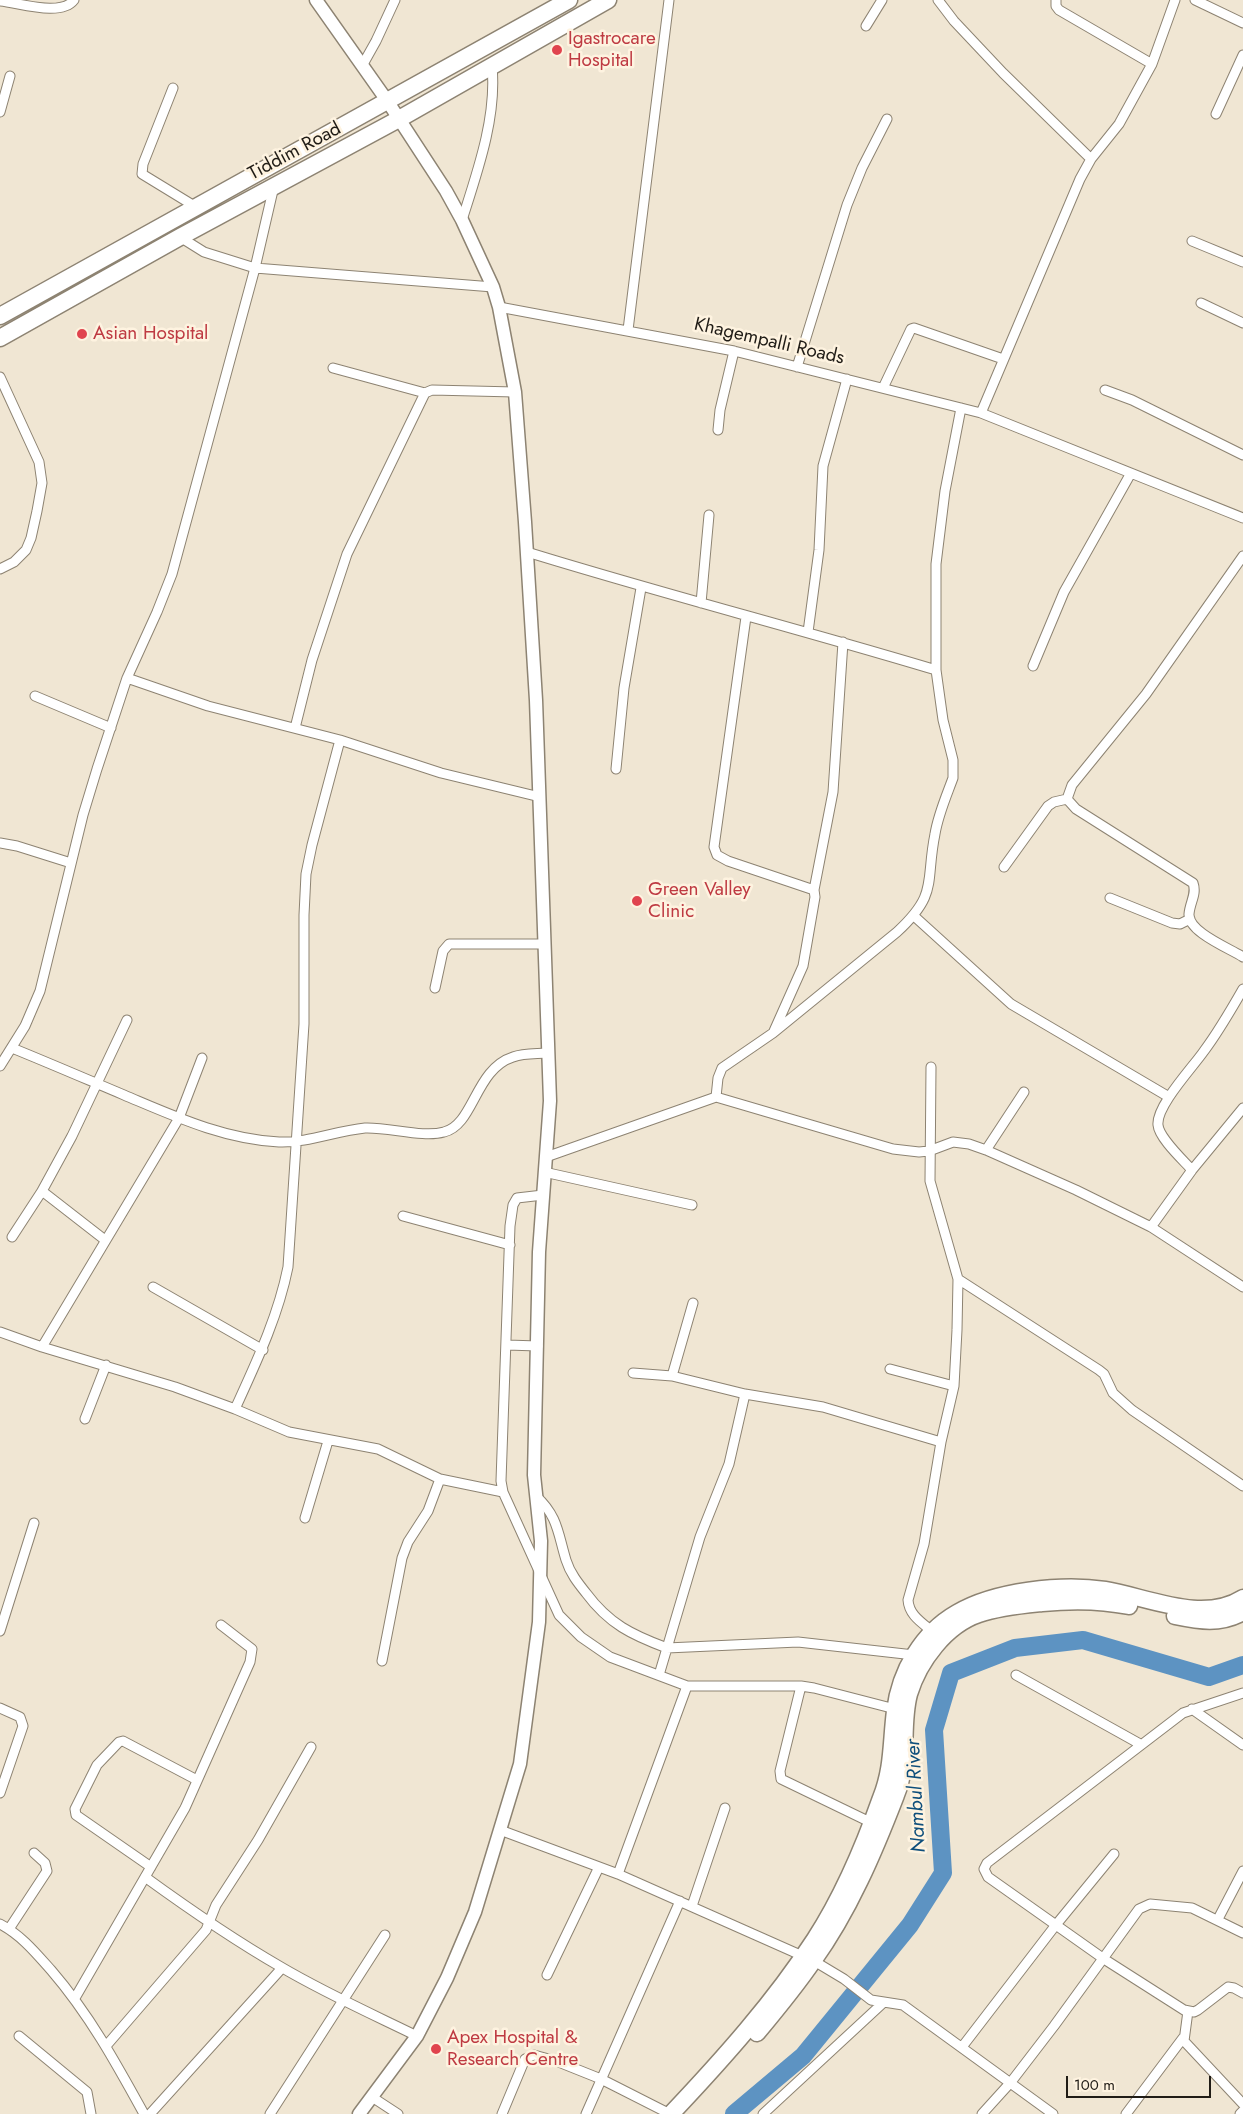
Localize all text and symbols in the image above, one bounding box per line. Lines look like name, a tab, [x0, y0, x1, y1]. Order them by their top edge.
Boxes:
place label: Igastrocare Hospital	[568, 28, 656, 72]
marker: Igastrocare Hospital	[550, 43, 564, 57]
street label: Tiddim Road	[245, 118, 345, 186]
street label: Khagempalli Roads	[692, 314, 846, 370]
place label: Asian Hospital	[93, 323, 208, 345]
marker: Asian Hospital	[75, 327, 89, 341]
place label: Green Valley Clinic	[648, 879, 751, 923]
marker: Green Valley Clinic	[630, 894, 644, 908]
water label: Nambul River	[902, 1739, 932, 1853]
place label: Apex Hospital & Research Centre	[447, 2027, 578, 2071]
marker: Apex Hospital & Research Centre	[429, 2042, 443, 2056]
scale bar	[1068, 2066, 1213, 2098]
text: 100 m	[1074, 2074, 1115, 2096]

